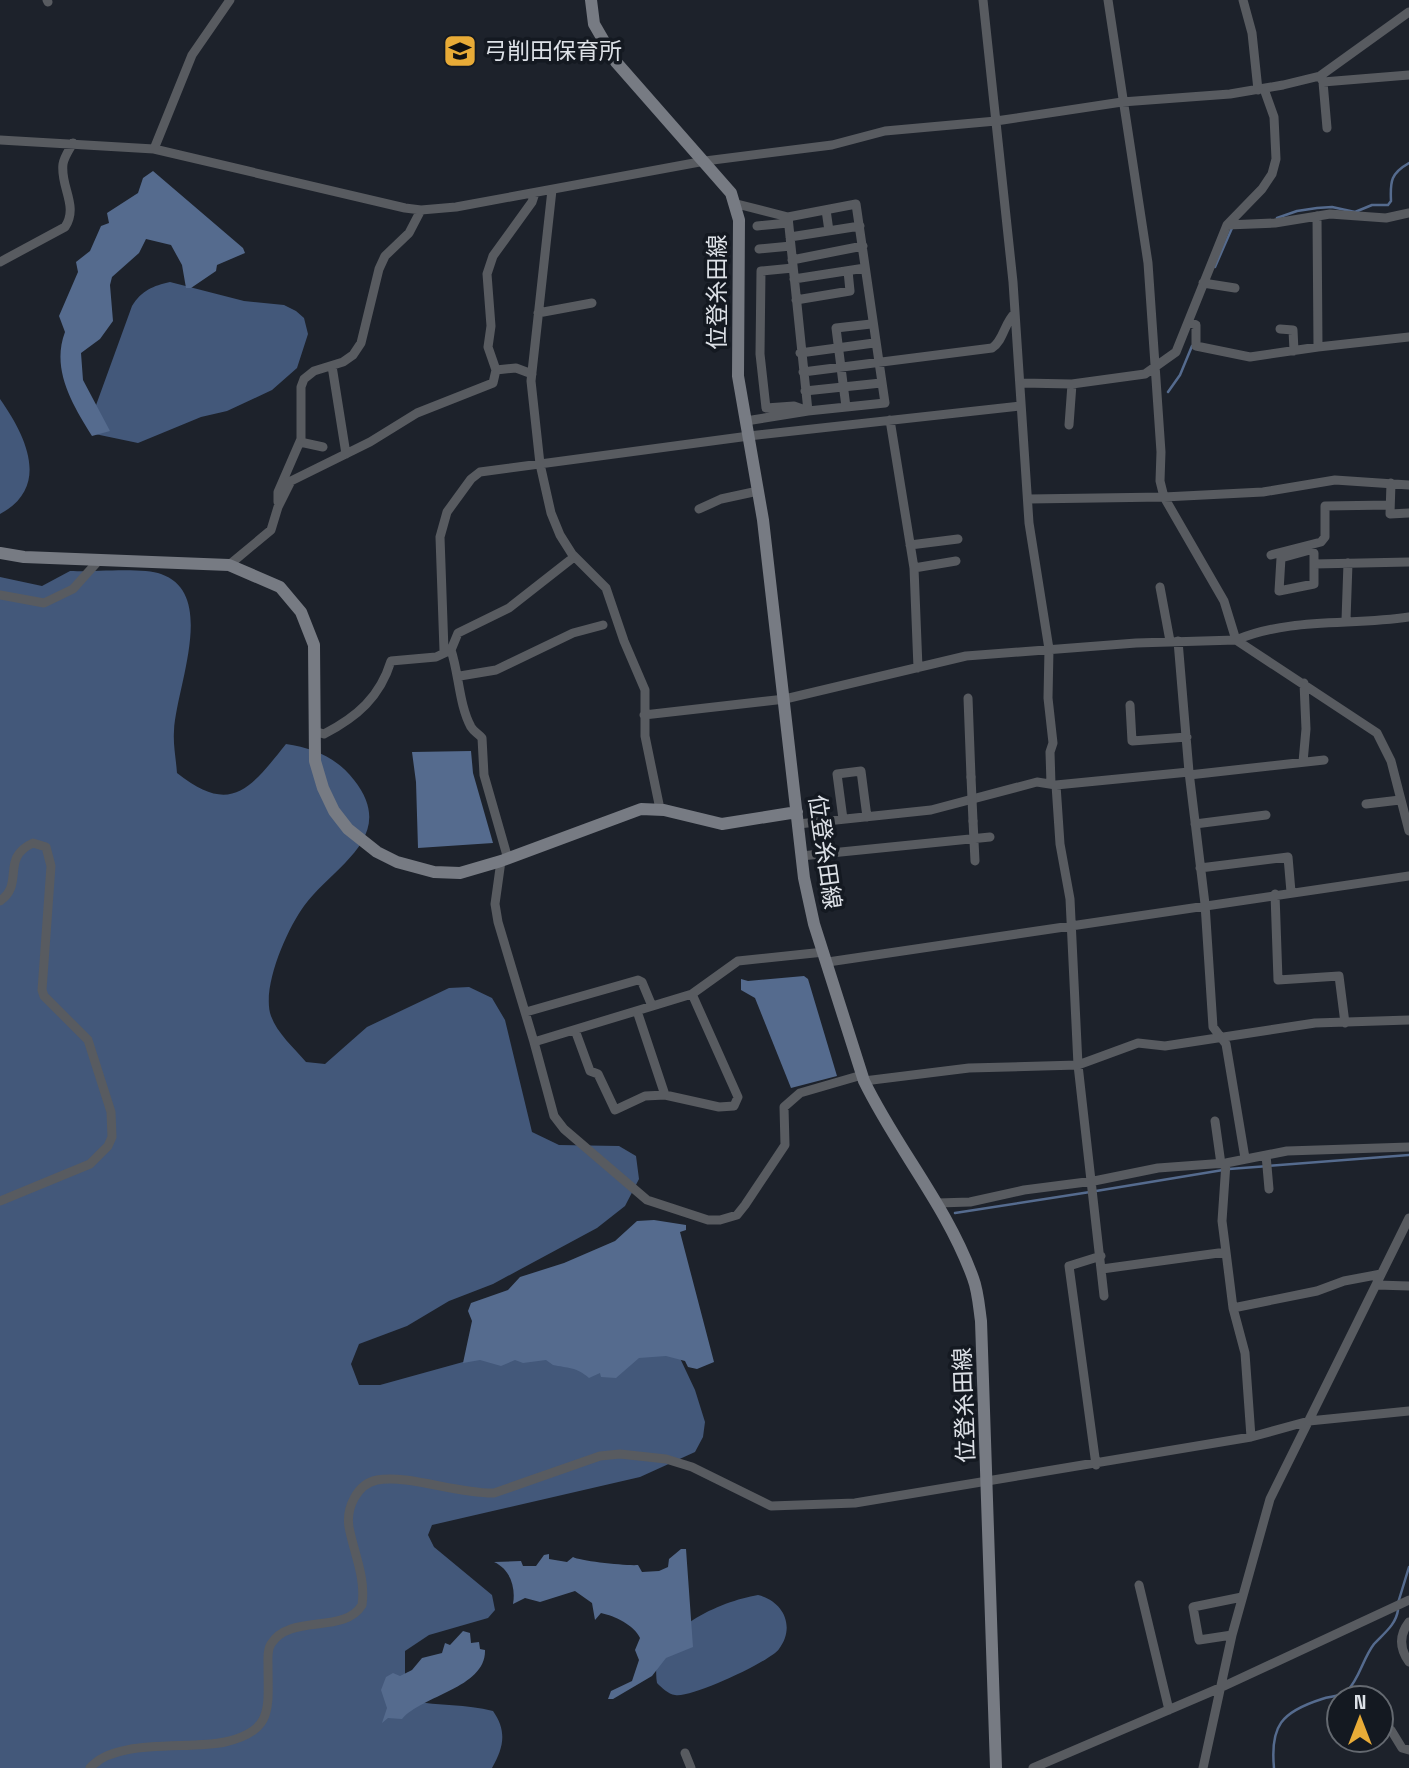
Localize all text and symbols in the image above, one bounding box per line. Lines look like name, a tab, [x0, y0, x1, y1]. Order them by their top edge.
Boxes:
school or university icon: 弓削田保育所	[441, 32, 479, 70]
place label: 弓削田保育所	[484, 36, 622, 66]
street label: 位登糸田線	[702, 235, 732, 350]
street label: 位登糸田線	[802, 793, 848, 911]
street label: 位登糸田線	[947, 1347, 981, 1463]
north arrow	[1325, 1684, 1395, 1754]
text: N	[1354, 1690, 1366, 1715]

